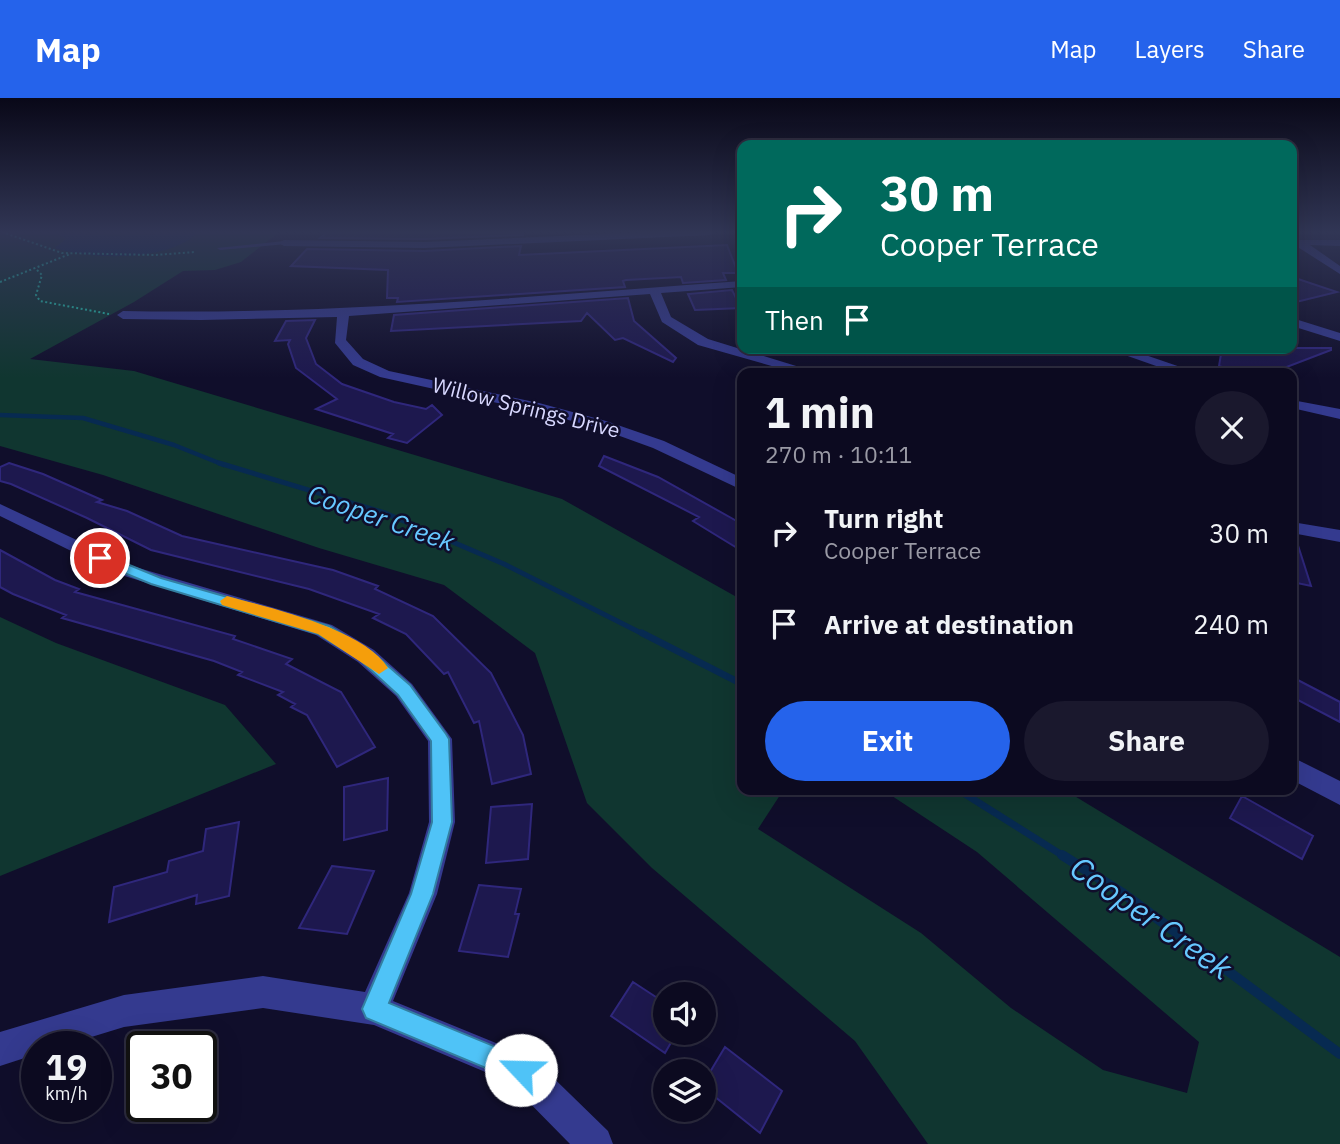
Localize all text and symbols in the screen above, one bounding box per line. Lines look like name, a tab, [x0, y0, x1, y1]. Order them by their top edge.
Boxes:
text: Map	[35, 28, 101, 71]
text: Map	[1050, 33, 1097, 65]
text: Layers	[1135, 33, 1205, 65]
text: Share	[1243, 33, 1305, 65]
text: 30 m	[880, 161, 994, 224]
icon: right	[765, 168, 856, 259]
text: Cooper Terrace	[880, 223, 1099, 265]
icon: arrive	[838, 301, 876, 339]
text: Then	[765, 303, 824, 337]
street label: Willow Springs Drive	[430, 370, 623, 444]
text: 1 min	[765, 385, 875, 440]
button: close	[1195, 391, 1269, 465]
text: 270 m · 10:11	[765, 439, 912, 469]
water label: Cooper Creek	[303, 476, 460, 558]
text: Turn right	[824, 501, 943, 535]
icon: right	[765, 514, 803, 552]
text: 30 m	[1209, 516, 1269, 550]
pin	[70, 528, 130, 588]
text: Cooper Terrace	[824, 535, 981, 565]
icon: arrive	[81, 539, 119, 577]
icon: arrive	[765, 605, 803, 643]
text: Arrive at destination	[824, 607, 1074, 641]
text: 240 m	[1193, 607, 1269, 641]
button: Exit	[765, 701, 1010, 781]
button: Share	[1024, 701, 1269, 781]
water label: Cooper Creek	[1062, 846, 1242, 989]
map controls	[653, 982, 716, 1122]
button: sound	[653, 982, 716, 1045]
speed limit sign: 30	[126, 1031, 217, 1122]
position arrow	[484, 1033, 558, 1107]
text: 19	[45, 1044, 88, 1090]
button: layers	[653, 1059, 716, 1122]
text: km/h	[45, 1082, 88, 1105]

